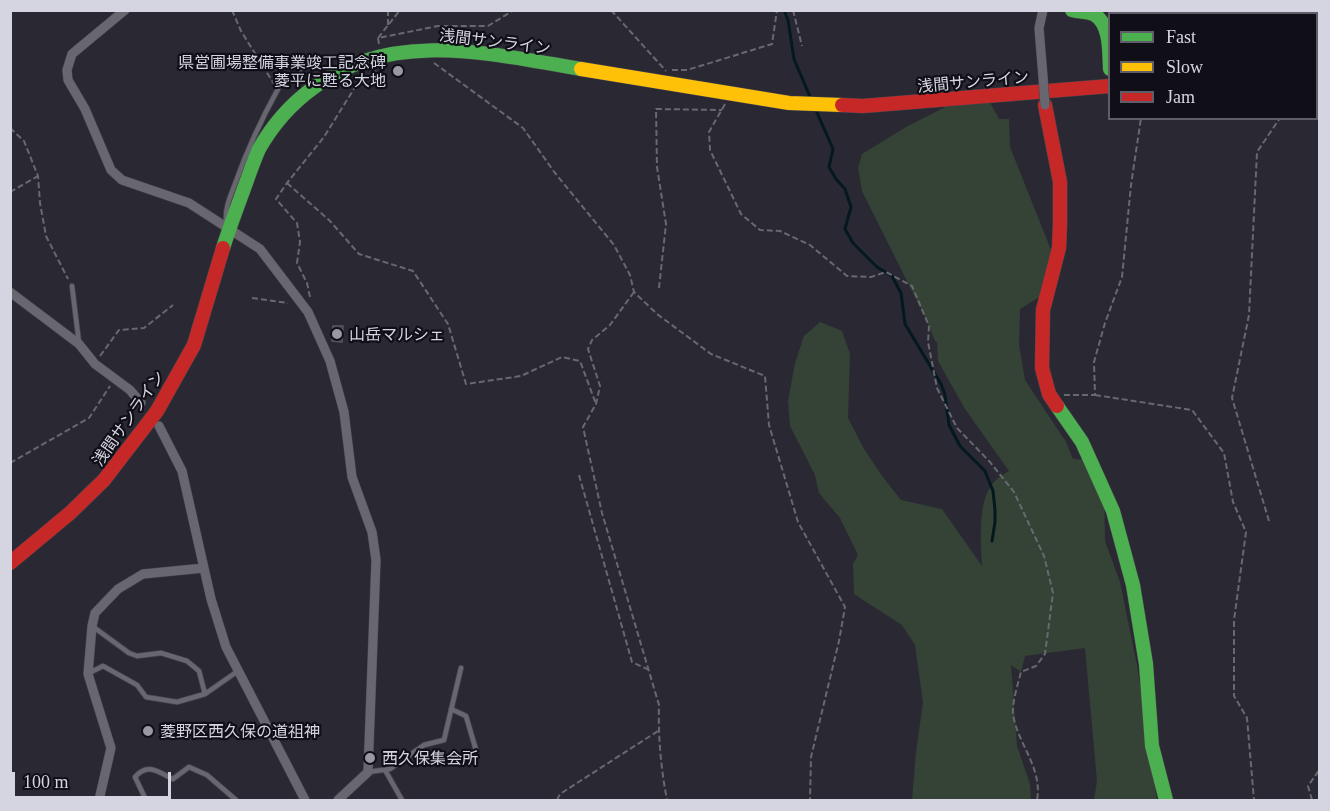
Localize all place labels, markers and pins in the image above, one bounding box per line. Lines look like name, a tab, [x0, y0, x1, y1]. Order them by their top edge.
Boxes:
place label: 県営圃場整備事業竣工記念碑 菱平に甦る大地	[178, 52, 386, 90]
marker: 県営圃場整備事業竣工記念碑 菱平に甦る大地	[391, 64, 405, 78]
place label: 山岳マルシェ	[349, 324, 445, 344]
marker: 山岳マルシェ	[330, 327, 344, 341]
place label: 菱野区西久保の道祖神	[160, 721, 320, 741]
marker: 菱野区西久保の道祖神	[141, 724, 155, 738]
place label: 西久保集会所	[382, 748, 478, 768]
marker: 西久保集会所	[363, 751, 377, 765]

